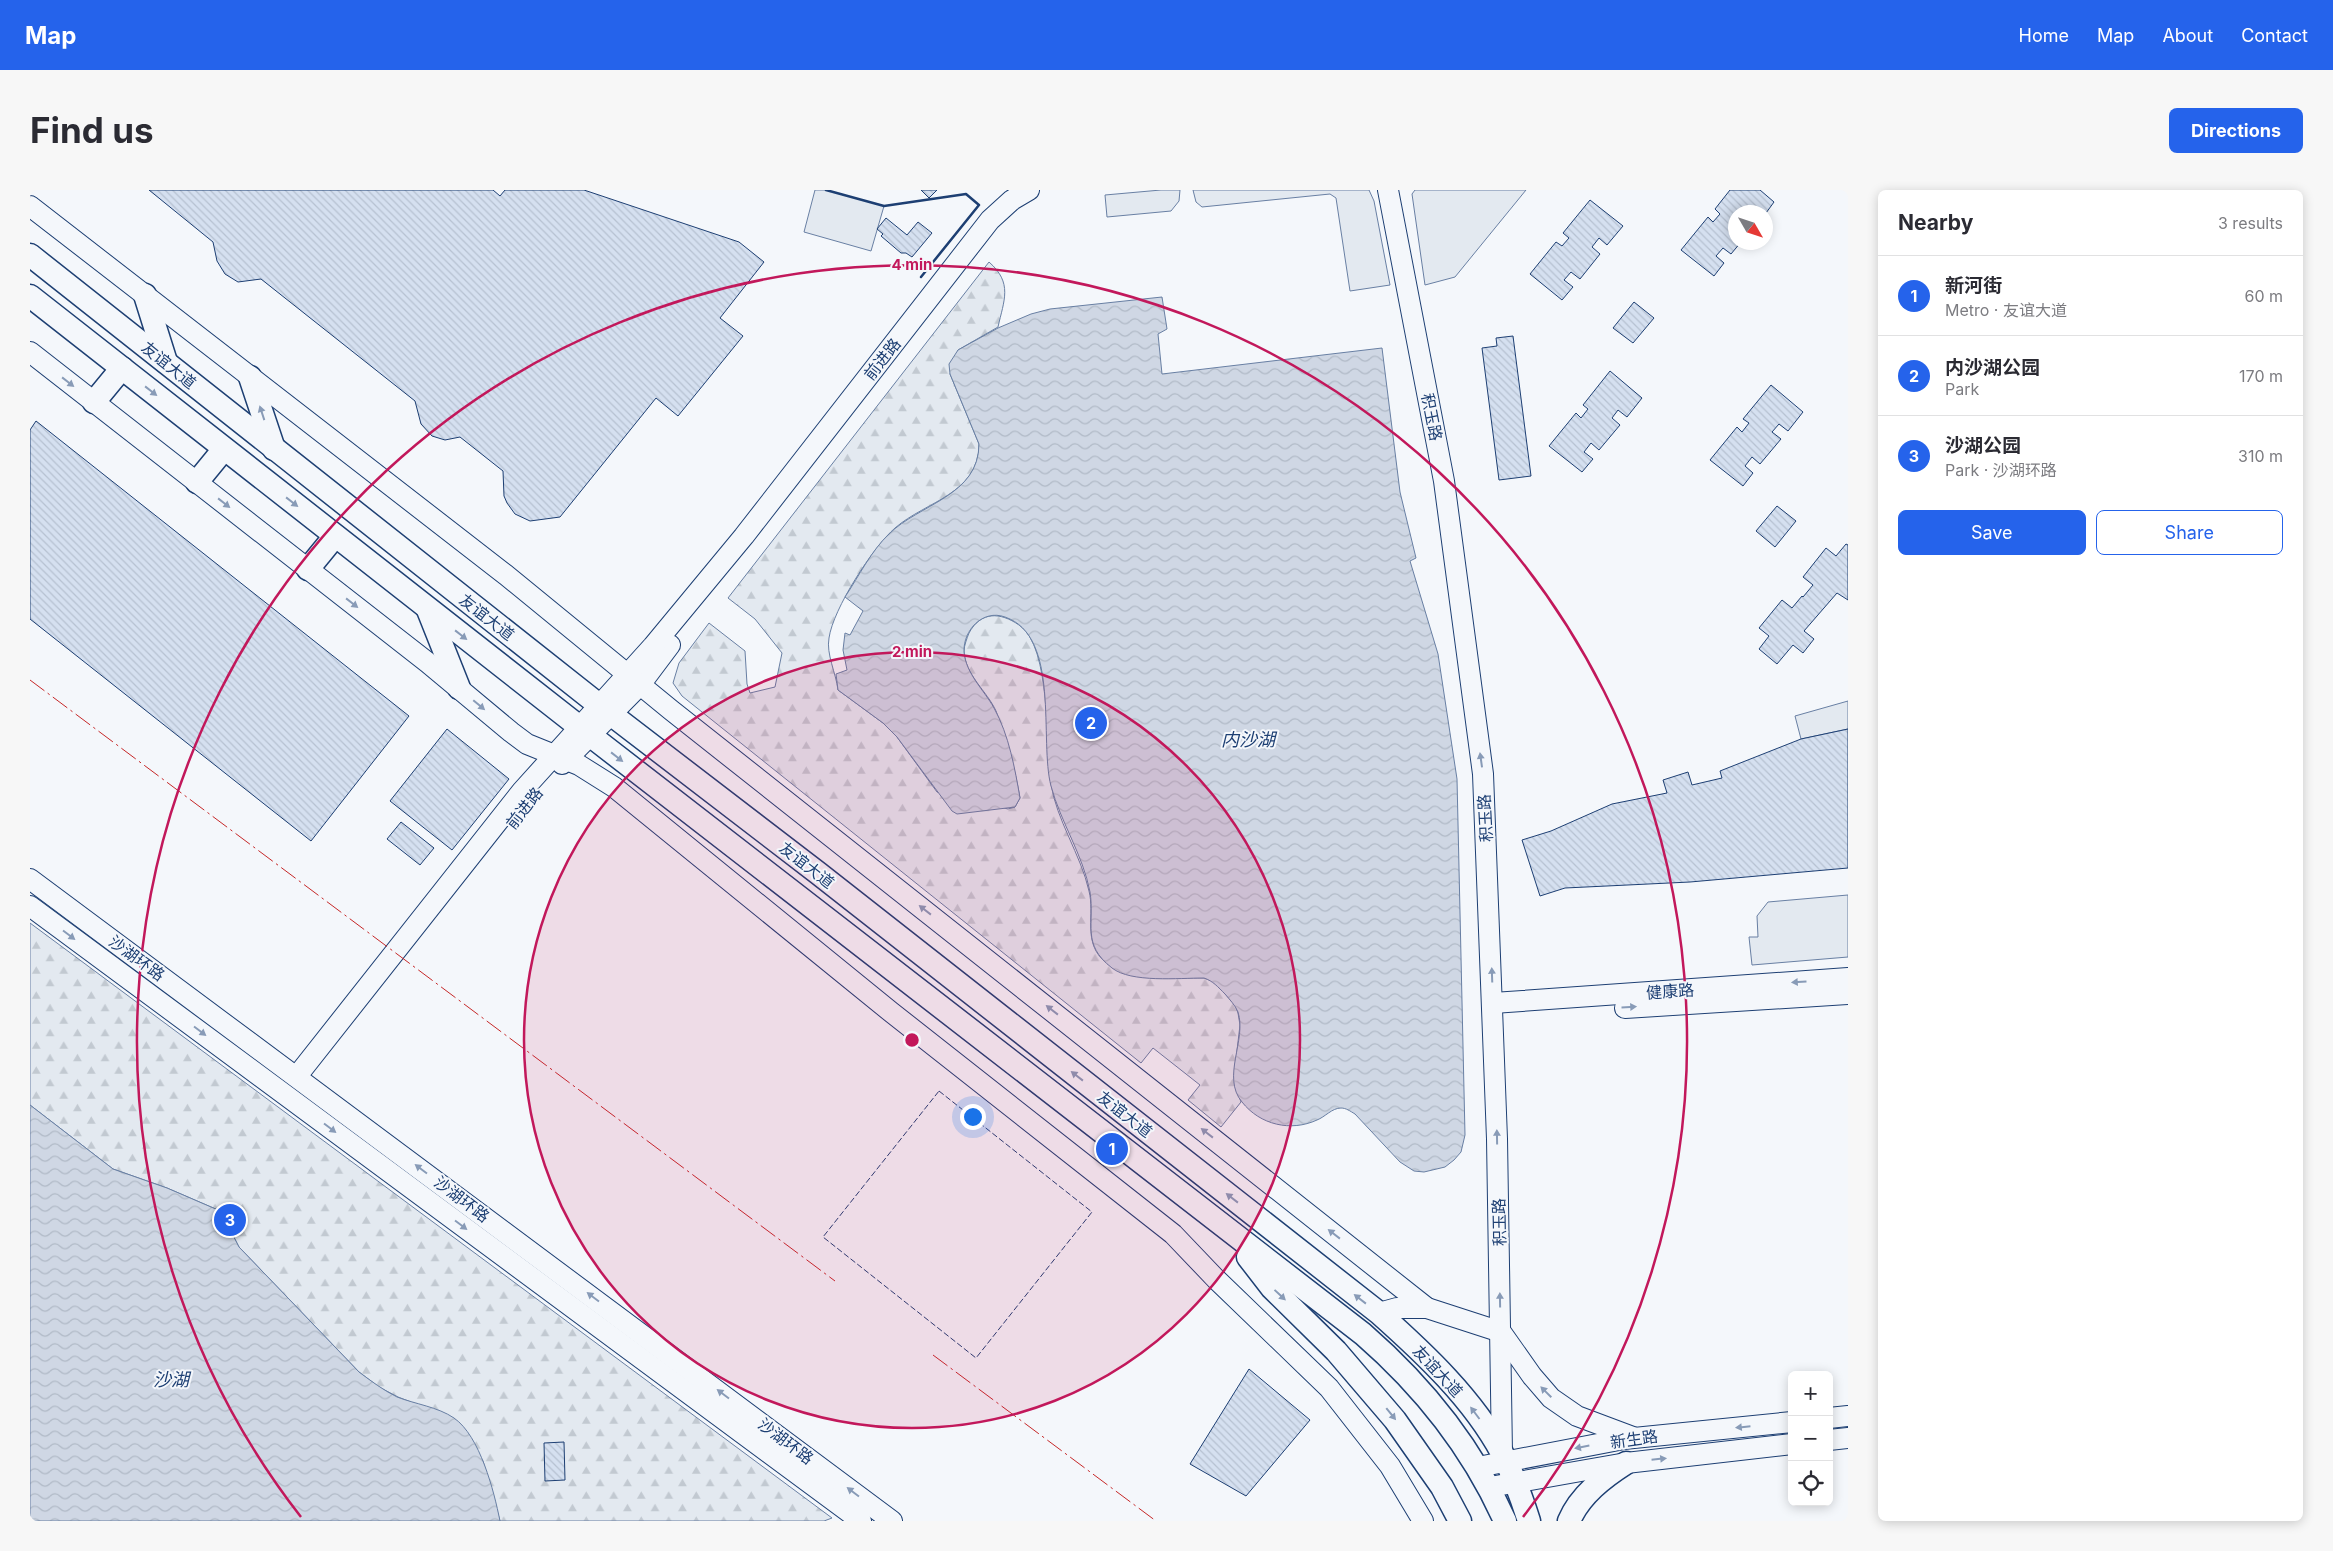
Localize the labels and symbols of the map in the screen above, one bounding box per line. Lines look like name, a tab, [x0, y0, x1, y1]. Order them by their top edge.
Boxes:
north arrow	[1728, 205, 1773, 250]
text: 4 min	[892, 255, 932, 274]
street label: 前进路	[859, 334, 905, 384]
street label: 友谊大道	[138, 337, 200, 393]
one-way arrow	[62, 376, 75, 387]
one-way arrow	[144, 386, 158, 396]
street label: 积玉路	[1418, 392, 1446, 442]
one-way arrow	[258, 405, 266, 420]
one-way arrow	[286, 497, 299, 508]
one-way arrow	[217, 498, 230, 509]
street label: 友谊大道	[456, 589, 518, 645]
one-way arrow	[345, 598, 358, 609]
one-way arrow	[455, 630, 468, 641]
text: 2 min	[892, 642, 932, 661]
one-way arrow	[472, 700, 485, 711]
pin: 2	[1075, 704, 1107, 742]
water label: 内沙湖	[1221, 729, 1278, 750]
one-way arrow	[610, 751, 623, 762]
one-way arrow	[1477, 752, 1485, 768]
street label: 前进路	[501, 783, 547, 833]
street label: 积玉路	[1474, 794, 1496, 842]
street label: 友谊大道	[776, 837, 838, 893]
one-way arrow	[918, 904, 931, 915]
one-way arrow	[62, 930, 76, 940]
street label: 沙湖环路	[105, 931, 169, 985]
one-way arrow	[1487, 966, 1495, 982]
one-way arrow	[1791, 978, 1807, 986]
street label: 健康路	[1645, 979, 1695, 1003]
one-way arrow	[1622, 1003, 1638, 1011]
one-way arrow	[1046, 1005, 1059, 1016]
one-way arrow	[193, 1026, 206, 1037]
centre of rings	[903, 1031, 921, 1049]
one-way arrow	[1071, 1071, 1084, 1082]
street label: 友谊大道	[1094, 1086, 1156, 1142]
your location	[960, 1104, 986, 1130]
one-way arrow	[323, 1123, 337, 1133]
one-way arrow	[1201, 1128, 1214, 1139]
one-way arrow	[1493, 1129, 1501, 1145]
pin: 1	[1096, 1130, 1128, 1168]
one-way arrow	[415, 1163, 428, 1174]
street label: 沙湖环路	[430, 1172, 494, 1226]
one-way arrow	[1226, 1193, 1239, 1204]
street label: 积玉路	[1489, 1198, 1509, 1246]
pin: 3	[214, 1201, 246, 1239]
one-way arrow	[454, 1220, 468, 1230]
one-way arrow	[1327, 1229, 1341, 1239]
one-way arrow	[1274, 1289, 1286, 1301]
one-way arrow	[1496, 1291, 1504, 1307]
one-way arrow	[586, 1292, 600, 1302]
one-way arrow	[1354, 1293, 1367, 1304]
street label: 友谊大道	[1409, 1341, 1467, 1401]
water label: 沙湖	[153, 1369, 192, 1390]
one-way arrow	[1540, 1387, 1552, 1399]
one-way arrow	[716, 1389, 730, 1399]
one-way arrow	[1470, 1406, 1480, 1420]
one-way arrow	[1385, 1408, 1396, 1421]
street label: 沙湖环路	[754, 1414, 818, 1468]
one-way arrow	[1735, 1423, 1751, 1431]
street label: 新生路	[1609, 1426, 1659, 1452]
one-way arrow	[1574, 1444, 1590, 1452]
one-way arrow	[1651, 1455, 1667, 1463]
one-way arrow	[847, 1486, 860, 1497]

